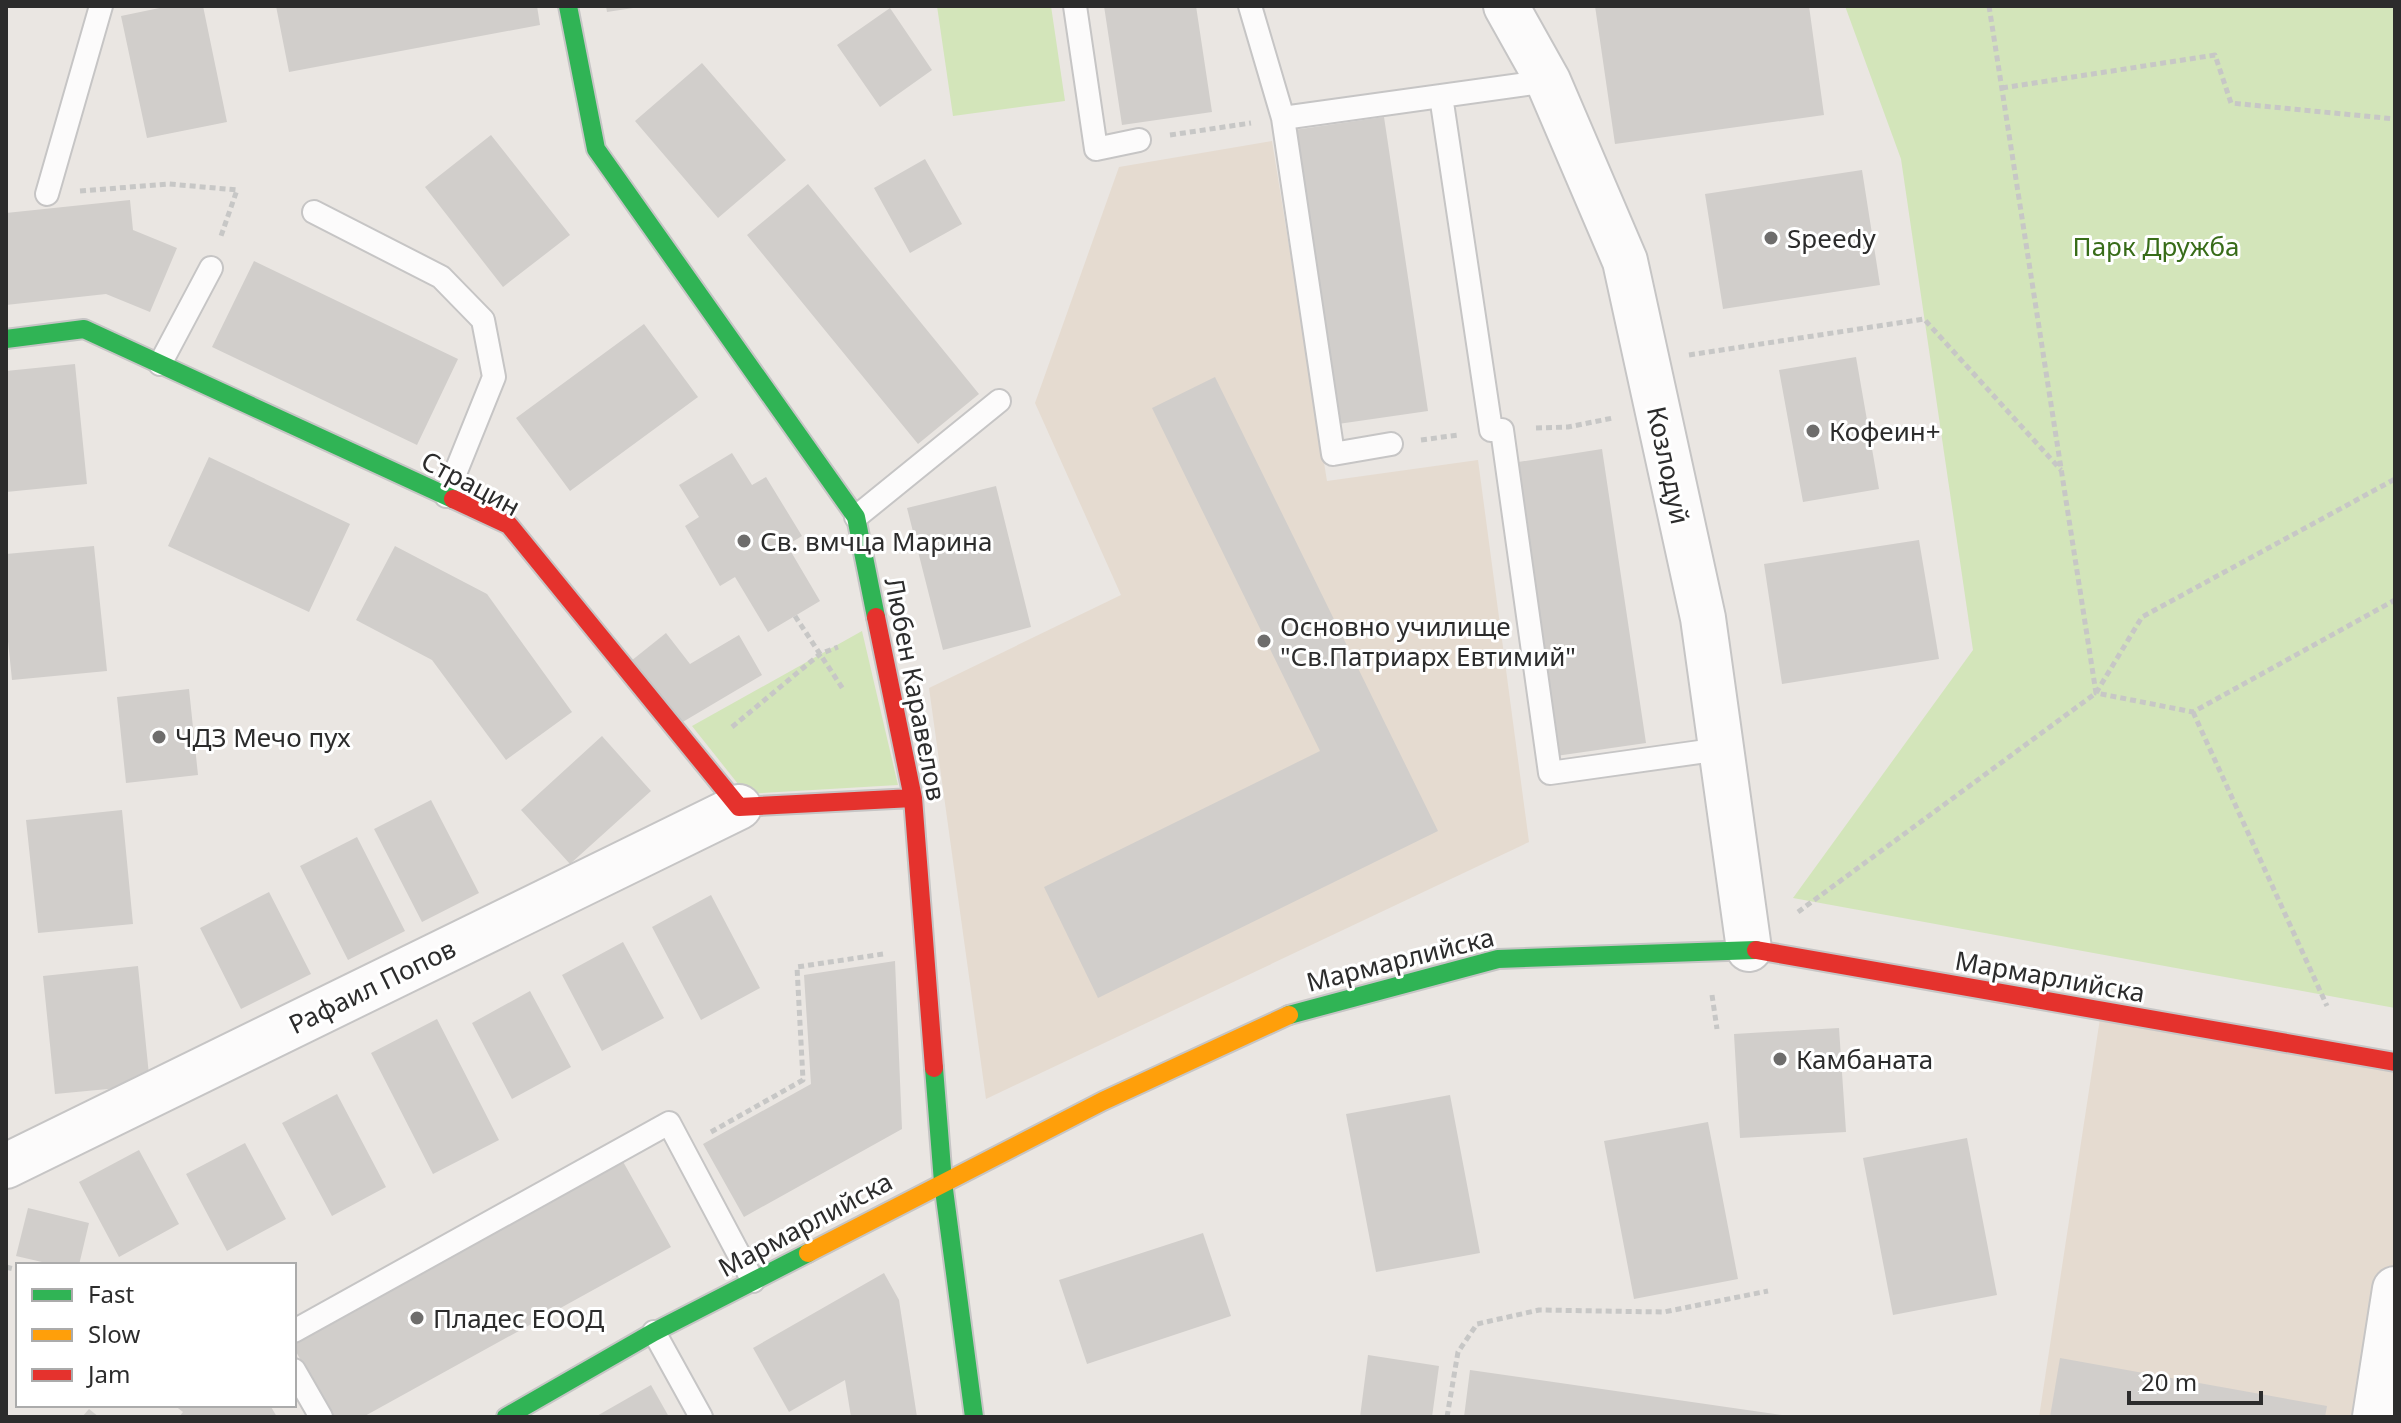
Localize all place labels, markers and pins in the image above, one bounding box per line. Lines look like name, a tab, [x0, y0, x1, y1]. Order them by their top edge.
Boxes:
place label: Speedy	[1787, 220, 1877, 256]
marker: Speedy	[1762, 229, 1780, 247]
place label: Кофеин+	[1829, 413, 1941, 449]
marker: Кофеин+	[1804, 422, 1822, 440]
place label: Св. вмчца Марина	[760, 523, 993, 559]
marker: Св. вмчца Марина	[735, 532, 753, 550]
place label: Основно училище "Св.Патриарх Евтимий"	[1280, 608, 1576, 674]
marker: Основно училище "Св.Патриарх Евтимий"	[1255, 632, 1273, 650]
place label: ЧДЗ Мечо пух	[175, 719, 351, 755]
marker: ЧДЗ Мечо пух	[150, 728, 168, 746]
place label: Камбаната	[1796, 1041, 1933, 1077]
marker: Камбаната	[1771, 1050, 1789, 1068]
place label: Пладес ЕООД	[433, 1300, 604, 1336]
marker: Пладес ЕООД	[408, 1309, 426, 1327]

